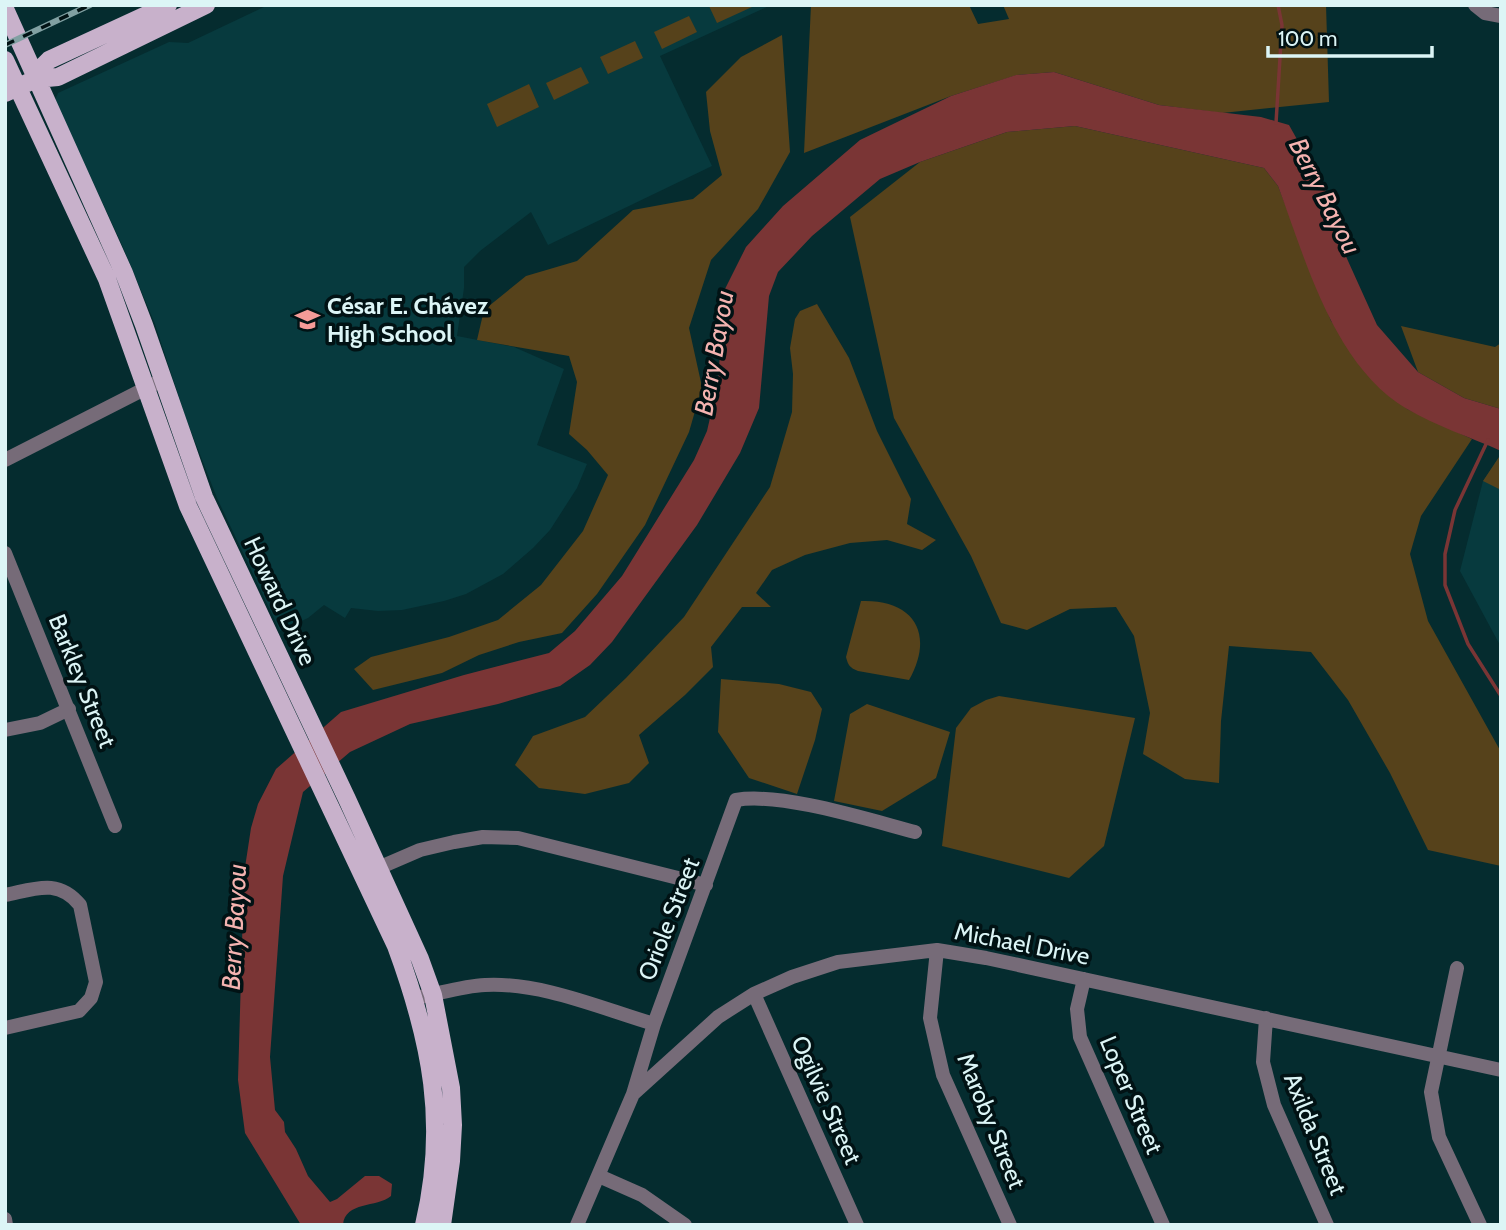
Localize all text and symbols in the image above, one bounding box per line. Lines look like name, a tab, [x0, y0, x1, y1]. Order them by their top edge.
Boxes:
scale bar	[1268, 14, 1432, 58]
text: 100 m	[1278, 26, 1337, 51]
water label: Berry Bayou	[1282, 132, 1368, 260]
water label: Berry Bayou	[687, 288, 741, 418]
place label: César E. Chávez High School	[327, 291, 488, 348]
school or university icon: César E. Chávez High School	[293, 306, 321, 334]
street label: Howard Drive	[238, 532, 323, 670]
street label: Barkley Street	[43, 610, 122, 752]
street label: Oriole Street	[632, 853, 705, 984]
water label: Berry Bayou	[215, 863, 253, 991]
street label: Michael Drive	[952, 916, 1092, 971]
street label: Ogilvie Street	[785, 1031, 868, 1169]
street label: Loper Street	[1094, 1031, 1169, 1158]
street label: Maroby Street	[951, 1049, 1032, 1193]
street label: Axilda Street	[1278, 1069, 1353, 1199]

